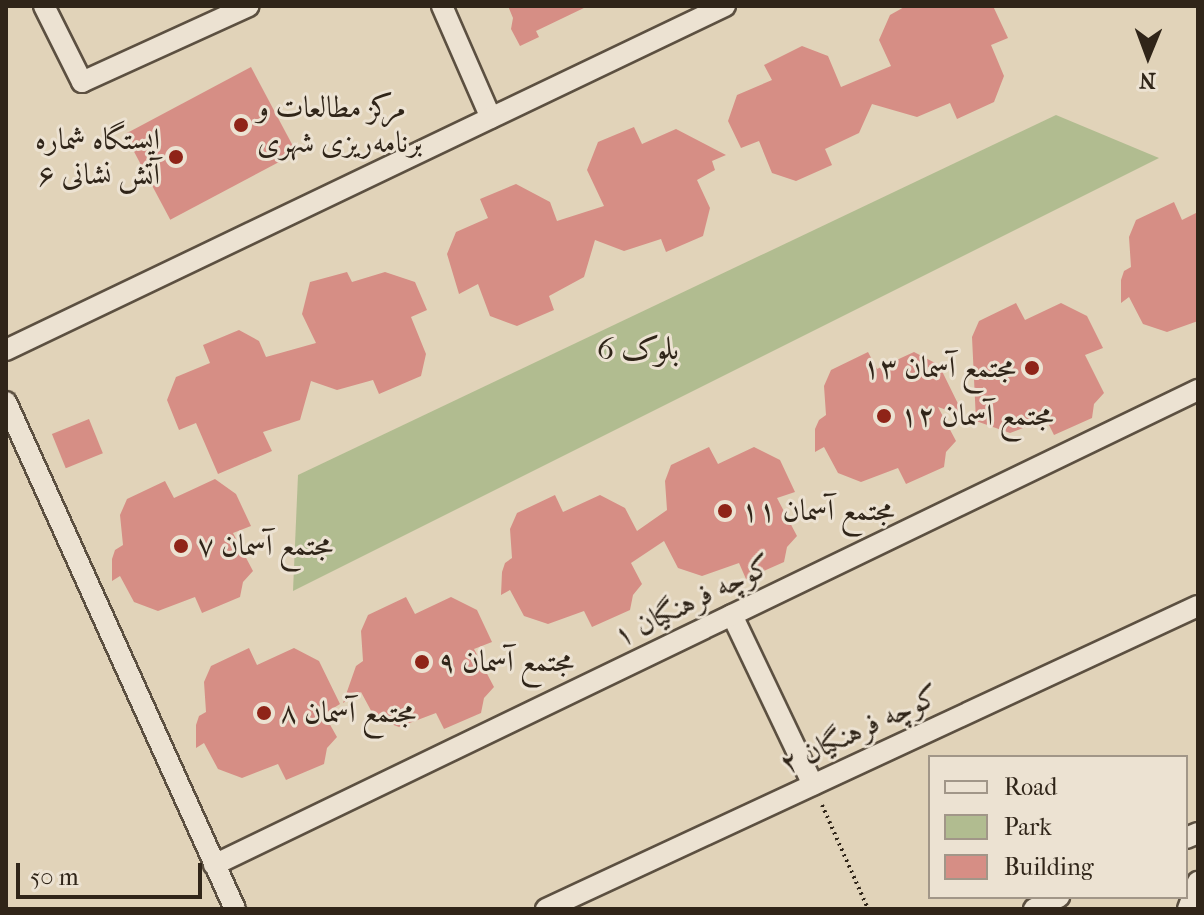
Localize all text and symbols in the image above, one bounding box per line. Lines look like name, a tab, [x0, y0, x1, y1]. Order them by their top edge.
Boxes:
north arrow	[1108, 16, 1188, 96]
text: N	[1139, 67, 1156, 93]
place label: مرکز مطالعات و برنامه‌ریزی شهری	[257, 90, 422, 160]
marker: مرکز مطالعات و برنامه‌ریزی شهری	[232, 116, 250, 134]
place label: ایستگاه شماره ۶ آتش نشانی	[35, 122, 160, 192]
marker: ایستگاه شماره ۶ آتش نشانی	[167, 148, 185, 166]
district label: بلوک 6	[597, 330, 679, 368]
place label: مجتمع آسمان ۱۳	[862, 350, 1016, 386]
marker: مجتمع آسمان ۱۳	[1023, 359, 1041, 377]
place label: مجتمع آسمان ۱۲	[900, 398, 1054, 434]
marker: مجتمع آسمان ۱۲	[875, 407, 893, 425]
place label: مجتمع آسمان ۱۱	[741, 493, 895, 529]
marker: مجتمع آسمان ۱۱	[716, 502, 734, 520]
place label: مجتمع آسمان ۷	[197, 528, 333, 564]
marker: مجتمع آسمان ۷	[172, 537, 190, 555]
street label: کوچه فرهنگیان ۱	[608, 547, 778, 655]
place label: مجتمع آسمان ۹	[438, 644, 574, 680]
marker: مجتمع آسمان ۹	[413, 653, 431, 671]
street label: کوچه فرهنگیان ۲	[775, 677, 945, 783]
place label: مجتمع آسمان ۸	[280, 695, 416, 731]
marker: مجتمع آسمان ۸	[255, 704, 273, 722]
legend	[928, 755, 1188, 899]
text: Road	[1004, 773, 1057, 801]
text: Park	[1004, 813, 1052, 841]
scale bar	[20, 847, 206, 897]
text: Building	[1004, 853, 1094, 881]
text: 50 m	[30, 863, 79, 891]

